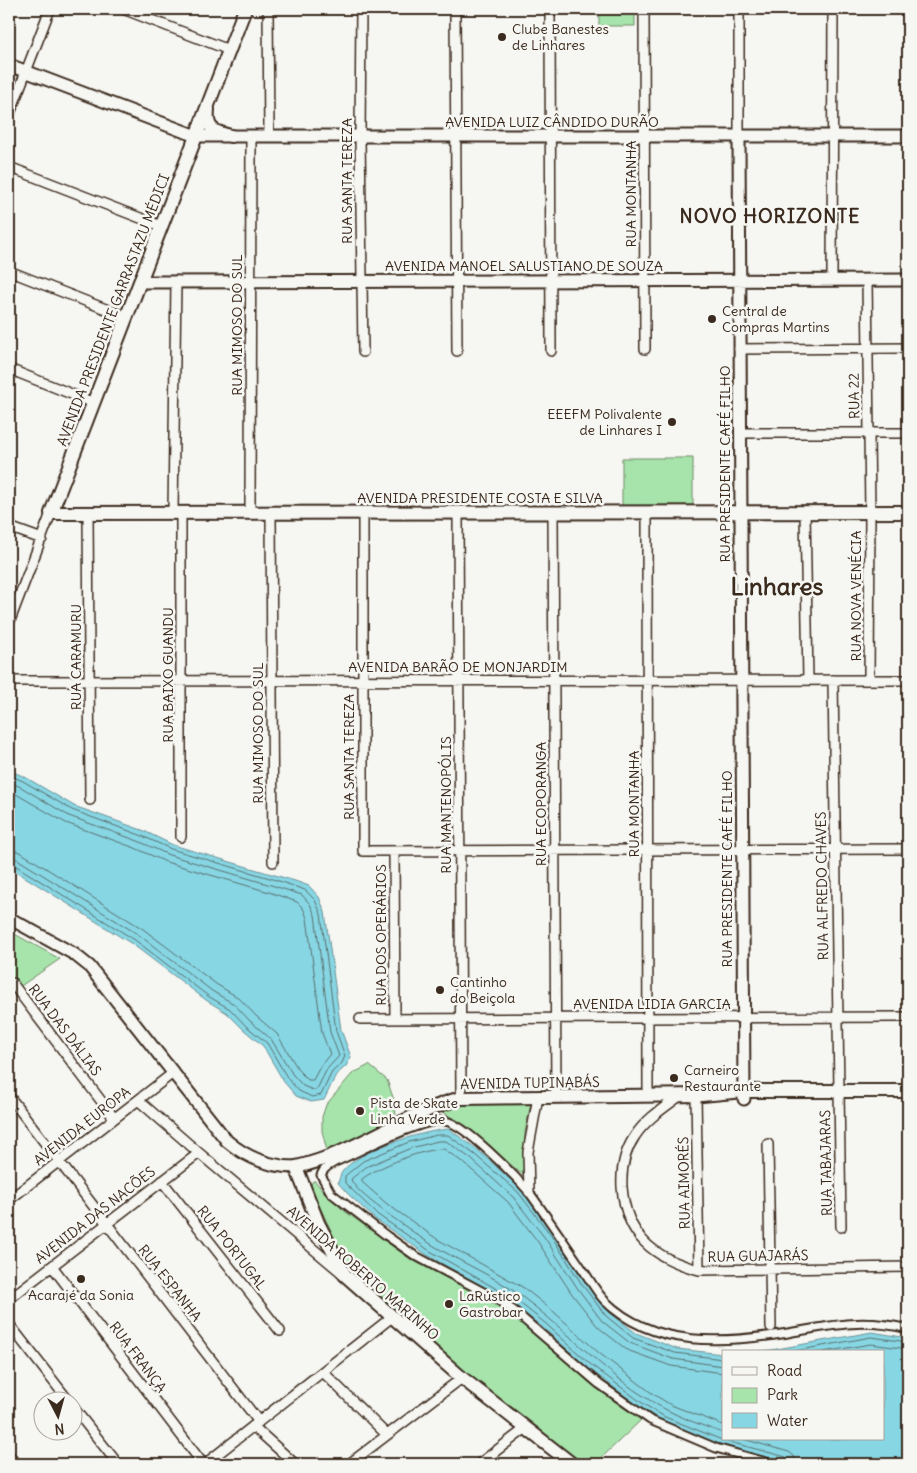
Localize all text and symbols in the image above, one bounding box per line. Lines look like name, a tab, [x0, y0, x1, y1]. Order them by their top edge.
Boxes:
place label: Clube Banestes de Linhares	[512, 20, 609, 54]
marker: Clube Banestes de Linhares	[496, 31, 508, 43]
street label: AVENIDA LUIZ CÂNDIDO DURÃO	[445, 113, 659, 131]
street label: RUA SANTA TEREZA	[338, 118, 356, 244]
street label: RUA MONTANHA	[622, 140, 640, 248]
street label: AVENIDA PRESIDENTE GARRASTAZU MÉDICI	[53, 171, 173, 449]
district label: NOVO HORIZONTE	[680, 204, 860, 228]
street label: RUA MIMOSO DO SUL	[228, 254, 246, 396]
street label: AVENIDA MANOEL SALUSTIANO DE SOUZA	[385, 257, 663, 275]
place label: Central de Compras Martins	[722, 302, 830, 336]
marker: Central de Compras Martins	[706, 313, 718, 325]
street label: RUA PRESIDENTE CAFÉ FILHO	[716, 365, 734, 563]
street label: RUA 22	[845, 372, 863, 419]
place label: EEEFM Polivalente de Linhares I	[547, 405, 662, 439]
marker: EEEFM Polivalente de Linhares I	[666, 416, 678, 428]
street label: AVENIDA PRESIDENTE COSTA E SILVA	[357, 489, 603, 507]
street label: RUA NOVA VENÉCIA	[847, 531, 865, 661]
district label: Linhares	[731, 571, 823, 601]
street label: RUA CARAMURU	[67, 604, 85, 710]
street label: RUA BAIXO GUANDU	[159, 607, 177, 743]
street label: AVENIDA BARÃO DE MONJARDIM	[348, 658, 568, 676]
street label: RUA MIMOSO DO SUL	[249, 662, 267, 804]
street label: RUA SANTA TEREZA	[340, 694, 358, 820]
street label: RUA MANTENOPÓLIS	[437, 736, 455, 874]
street label: RUA ECOPORANGA	[532, 742, 550, 866]
street label: RUA MONTANHA	[625, 750, 643, 858]
street label: RUA PRESIDENTE CAFÉ FILHO	[718, 770, 736, 968]
street label: RUA ALFREDO CHAVES	[812, 811, 832, 961]
street label: RUA DOS OPERÁRIOS	[372, 864, 390, 1006]
place label: Cantinho do Beiçola	[450, 973, 515, 1007]
street label: RUA DAS DÁLIAS	[25, 981, 105, 1080]
marker: Cantinho do Beiçola	[434, 984, 446, 996]
street label: AVENIDA LIDIA GARCIA	[573, 995, 731, 1013]
place label: Carneiro Restaurante	[684, 1061, 761, 1095]
marker: Carneiro Restaurante	[668, 1072, 680, 1084]
street label: AVENIDA TUPINABÁS	[460, 1073, 600, 1093]
street label: AVENIDA EUROPA	[30, 1083, 134, 1169]
place label: Pista de Skate Linha Verde	[370, 1094, 458, 1128]
marker: Pista de Skate Linha Verde	[354, 1105, 366, 1117]
street label: RUA TABAJARAS	[816, 1109, 836, 1216]
street label: RUA AIMORÉS	[674, 1136, 694, 1230]
street label: AVENIDA DAS NACÕES	[31, 1162, 159, 1268]
street label: RUA PORTUGAL	[193, 1202, 271, 1294]
street label: AVENIDA ROBERTO MARINHO	[283, 1202, 443, 1344]
street label: RUA ESPANHA	[134, 1241, 206, 1325]
street label: RUA GUAJARÁS	[707, 1246, 809, 1266]
marker: Acarajé da Sonia	[75, 1273, 87, 1285]
place label: Acarajé da Sonia	[28, 1286, 134, 1304]
place label: LaRústico Gastrobar	[459, 1287, 523, 1321]
marker: LaRústico Gastrobar	[443, 1298, 455, 1310]
street label: RUA FRANÇA	[105, 1318, 171, 1396]
legend	[722, 1350, 884, 1440]
text: Road	[767, 1361, 802, 1380]
text: Park	[767, 1385, 798, 1404]
north arrow	[32, 1390, 82, 1440]
text: Water	[767, 1411, 808, 1430]
text: N	[54, 1419, 65, 1438]

